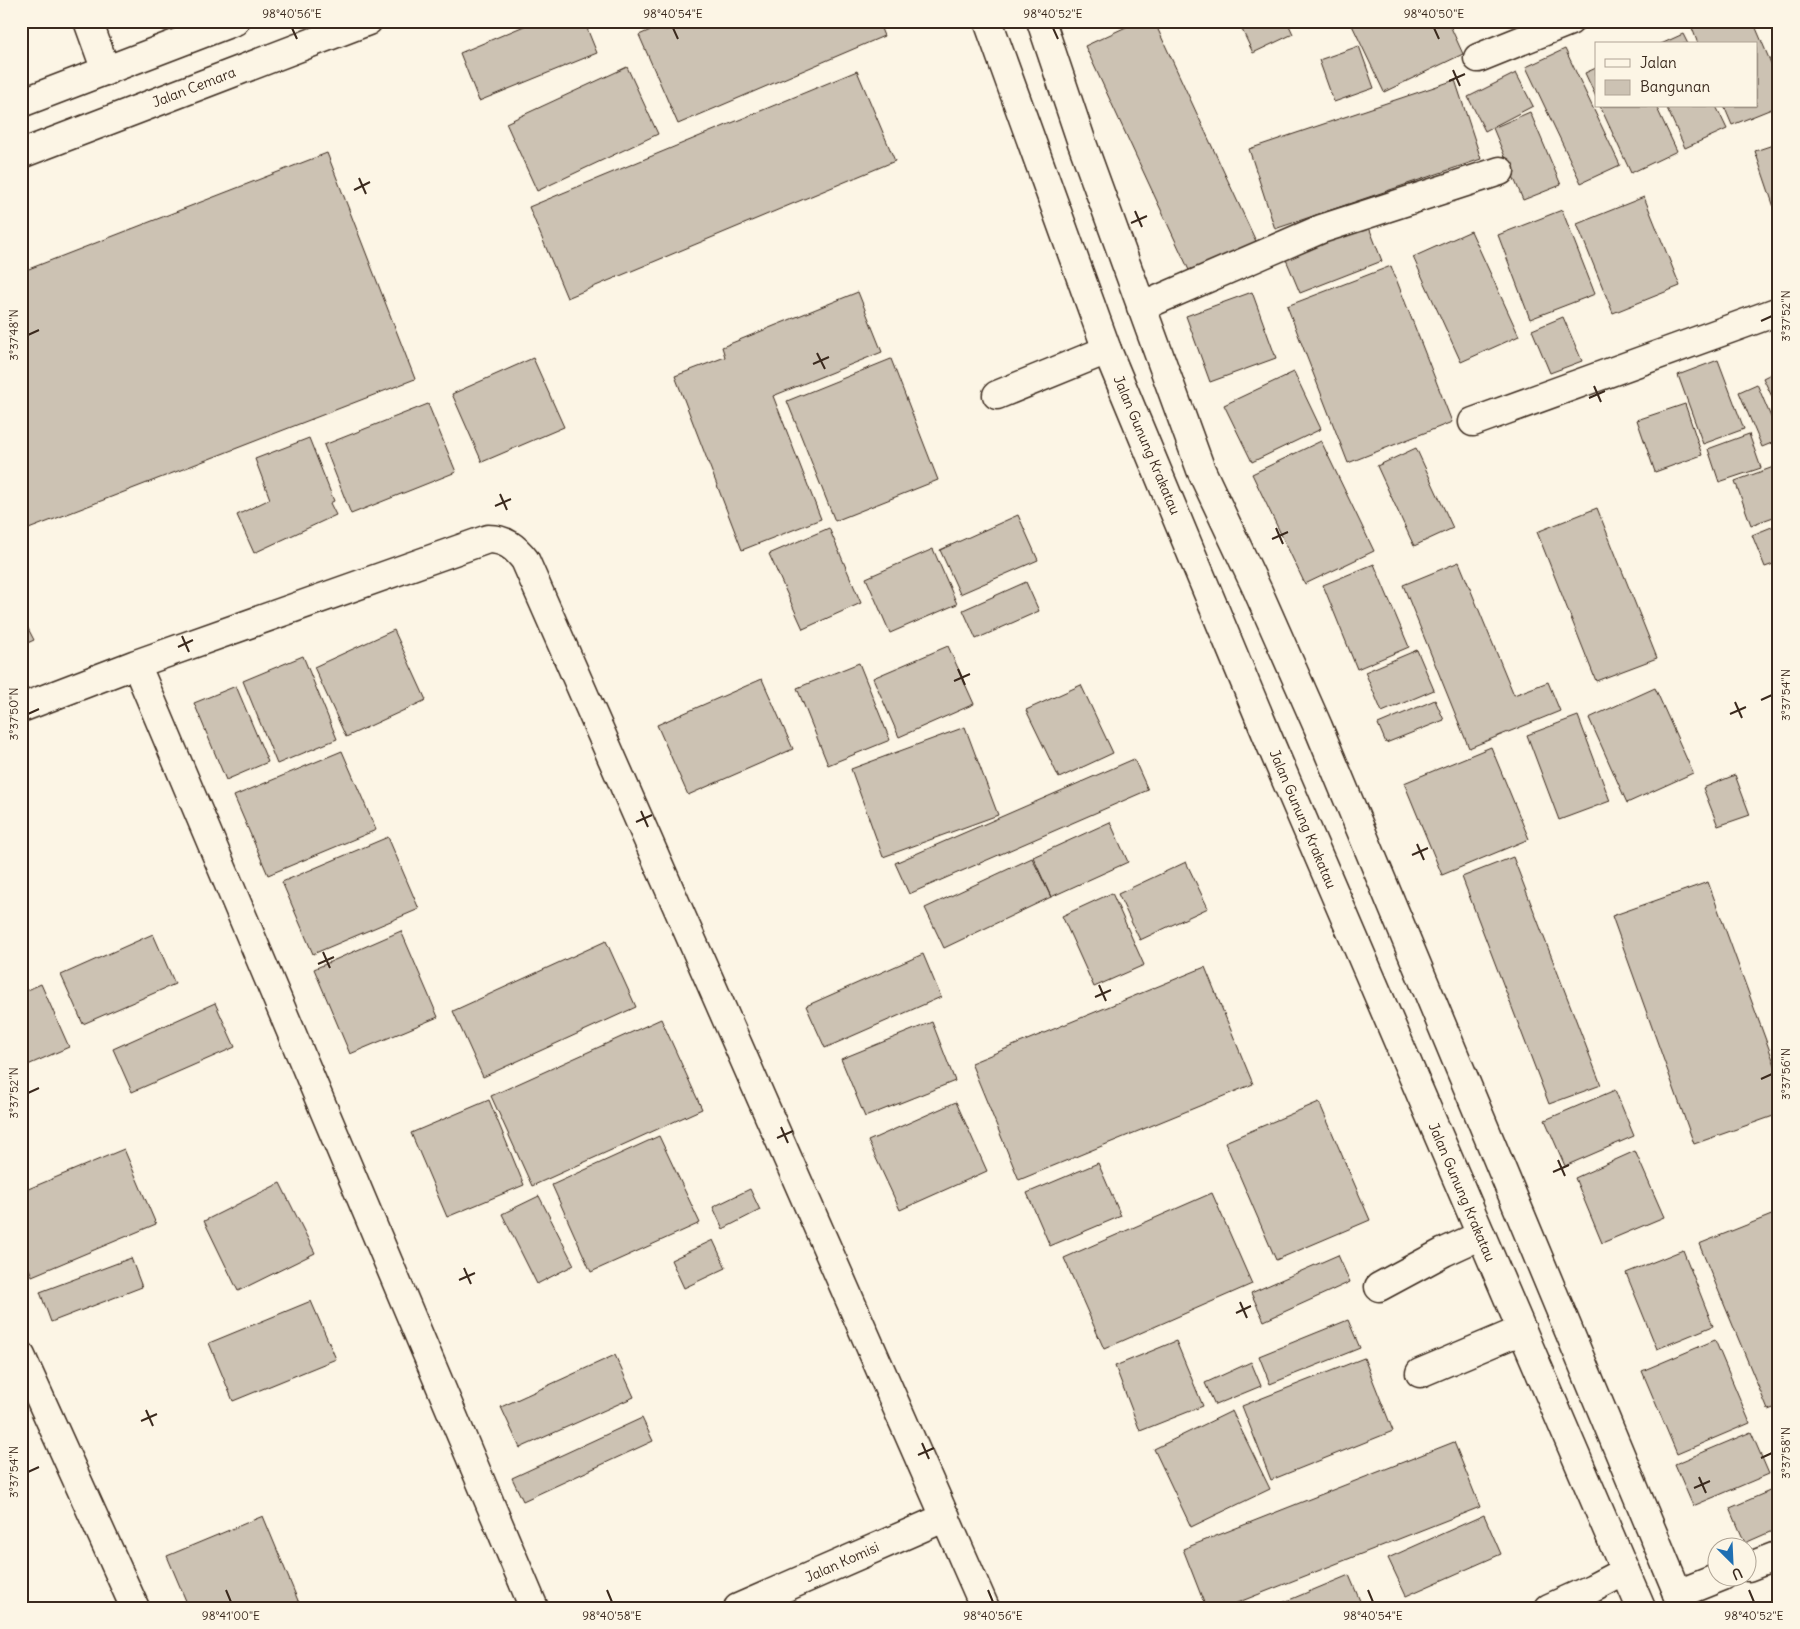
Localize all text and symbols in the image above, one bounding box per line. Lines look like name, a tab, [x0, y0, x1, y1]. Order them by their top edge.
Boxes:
text: 98°40'56"E	[262, 6, 322, 21]
text: 98°40'54"E	[643, 6, 703, 21]
text: 98°40'52"E	[1023, 6, 1083, 21]
text: 98°40'50"E	[1404, 6, 1464, 21]
legend	[1595, 42, 1758, 108]
text: Jalan	[1640, 53, 1677, 72]
street label: Jalan Cemara	[150, 63, 238, 111]
text: Bangunan	[1640, 77, 1710, 96]
text: 3°37'52"N	[1778, 290, 1793, 342]
text: 3°37'48"N	[6, 309, 21, 361]
street label: Jalan Gunung Krakatau	[1110, 373, 1184, 517]
text: 3°37'54"N	[1778, 669, 1793, 721]
text: 3°37'50"N	[6, 688, 21, 741]
street label: Jalan Gunung Krakatau	[1266, 747, 1340, 891]
text: 3°37'56"N	[1778, 1048, 1793, 1100]
text: 3°37'52"N	[6, 1067, 21, 1119]
street label: Jalan Gunung Krakatau	[1425, 1120, 1499, 1264]
text: 3°37'58"N	[1778, 1427, 1793, 1479]
text: 3°37'54"N	[6, 1446, 21, 1498]
north arrow	[1708, 1536, 1758, 1586]
street label: Jalan Komisi	[802, 1538, 882, 1586]
text: U	[1729, 1564, 1745, 1584]
text: 98°41'00"E	[202, 1608, 260, 1623]
text: 98°40'58"E	[582, 1608, 642, 1623]
text: 98°40'56"E	[963, 1608, 1023, 1623]
text: 98°40'54"E	[1343, 1608, 1403, 1623]
text: 98°40'52"E	[1724, 1608, 1784, 1623]

